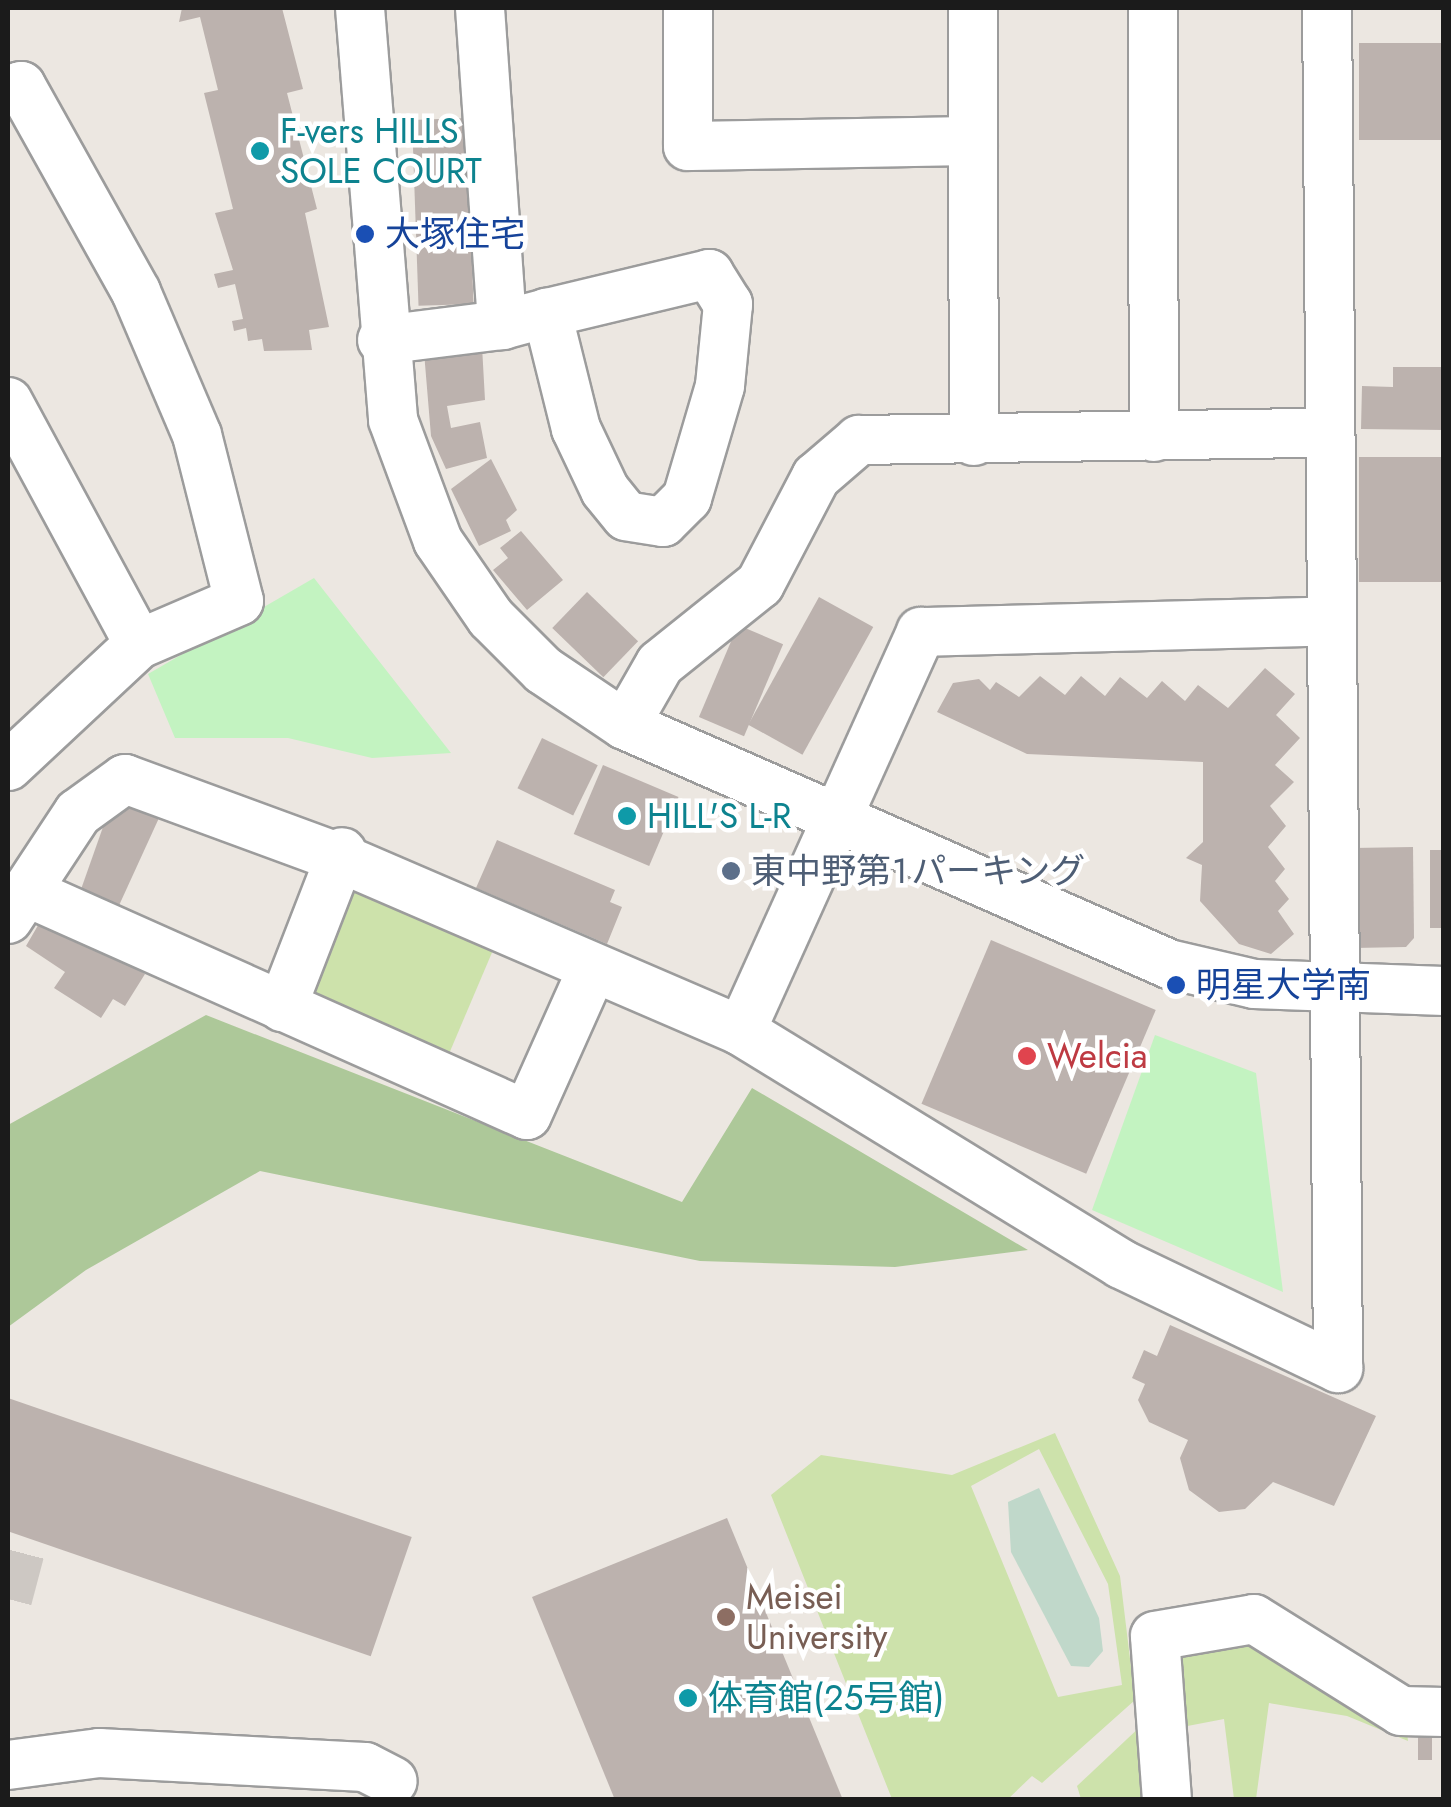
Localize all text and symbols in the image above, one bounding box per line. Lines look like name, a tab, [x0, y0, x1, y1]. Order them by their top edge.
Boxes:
place label: F-vers HILLS SOLE COURT	[280, 110, 482, 192]
marker: F-vers HILLS SOLE COURT	[249, 140, 271, 162]
place label: 大塚住宅	[385, 213, 525, 255]
marker: 大塚住宅	[354, 223, 376, 245]
place label: HILL'S L-R	[647, 795, 791, 837]
marker: HILL'S L-R	[616, 805, 638, 827]
place label: 東中野第１パーキング	[751, 850, 1086, 892]
marker: 東中野第１パーキング	[720, 860, 742, 882]
place label: 明星大学南	[1196, 964, 1371, 1006]
marker: 明星大学南	[1165, 974, 1187, 996]
place label: Welcia	[1047, 1035, 1148, 1077]
marker: Welcia	[1016, 1045, 1038, 1067]
place label: Meisei University	[746, 1576, 887, 1658]
marker: Meisei University	[715, 1606, 737, 1628]
place label: 体育館(25号館)	[708, 1677, 944, 1719]
marker: 体育館(25号館)	[677, 1687, 699, 1709]

